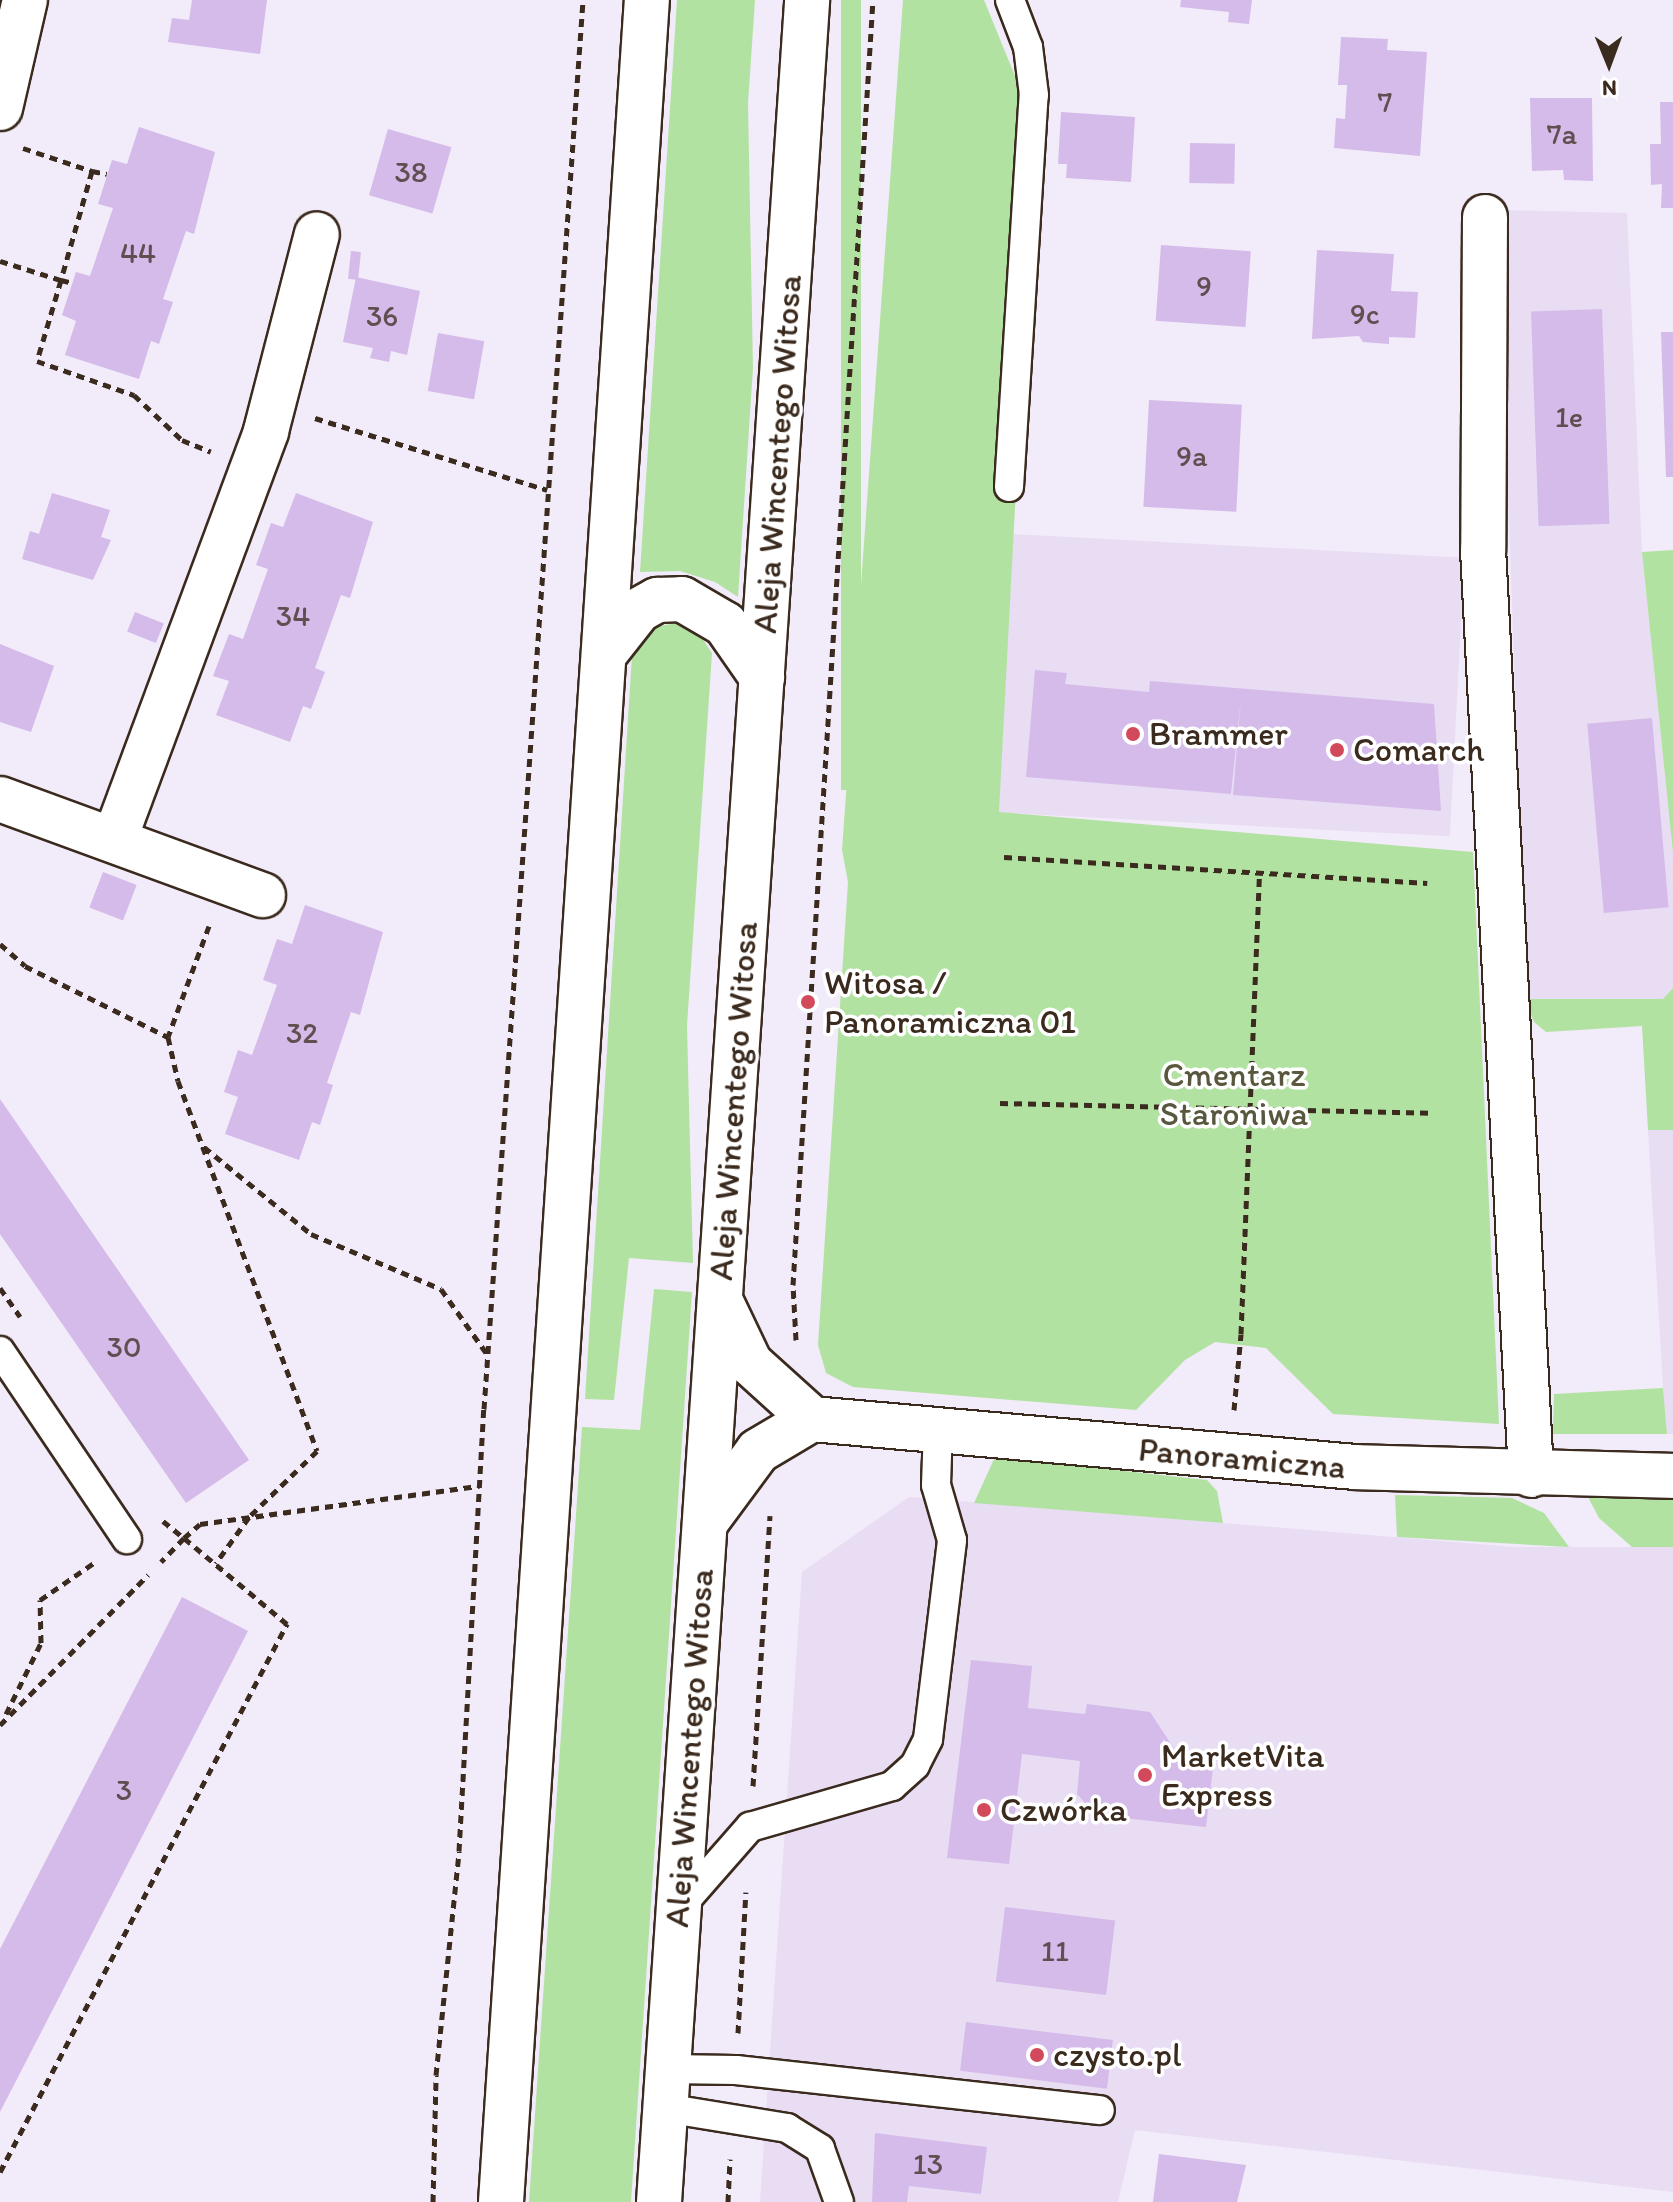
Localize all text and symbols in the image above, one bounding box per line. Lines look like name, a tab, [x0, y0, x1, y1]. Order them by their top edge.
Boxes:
north arrow	[1569, 24, 1649, 104]
text: N	[1602, 75, 1617, 102]
house number: 7	[1378, 84, 1392, 120]
house number: 7a	[1547, 116, 1577, 152]
house number: 38	[395, 154, 427, 190]
house number: 44	[120, 235, 156, 271]
house number: 9	[1196, 268, 1212, 304]
street label: Aleja Wincentego Witosa	[744, 273, 810, 635]
house number: 9c	[1350, 296, 1380, 332]
house number: 36	[366, 298, 398, 334]
house number: 1e	[1555, 399, 1583, 435]
house number: 9a	[1176, 438, 1208, 474]
house number: 34	[276, 598, 310, 634]
place label: Brammer	[1149, 714, 1288, 754]
marker: Brammer	[1124, 725, 1142, 743]
place label: Comarch	[1353, 730, 1485, 770]
marker: Comarch	[1328, 741, 1346, 759]
street label: Aleja Wincentego Witosa	[700, 920, 766, 1282]
place label: Witosa / Panoramiczna 01	[824, 962, 1076, 1042]
marker: Witosa / Panoramiczna 01	[799, 993, 817, 1011]
house number: 32	[286, 1015, 318, 1051]
park label: Cmentarz Staroniwa	[1160, 1054, 1308, 1134]
house number: 30	[107, 1329, 141, 1365]
street label: Panoramiczna	[1137, 1429, 1347, 1487]
street label: Aleja Wincentego Witosa	[656, 1567, 722, 1929]
place label: MarketVita Express	[1161, 1735, 1324, 1814]
marker: MarketVita Express	[1136, 1766, 1154, 1784]
house number: 3	[116, 1772, 132, 1808]
place label: Czwórka	[1000, 1790, 1127, 1830]
marker: Czwórka	[975, 1801, 993, 1819]
house number: 11	[1041, 1933, 1069, 1969]
place label: czysto.pl	[1053, 2035, 1182, 2075]
marker: czysto.pl	[1028, 2046, 1046, 2064]
house number: 13	[913, 2146, 943, 2182]

